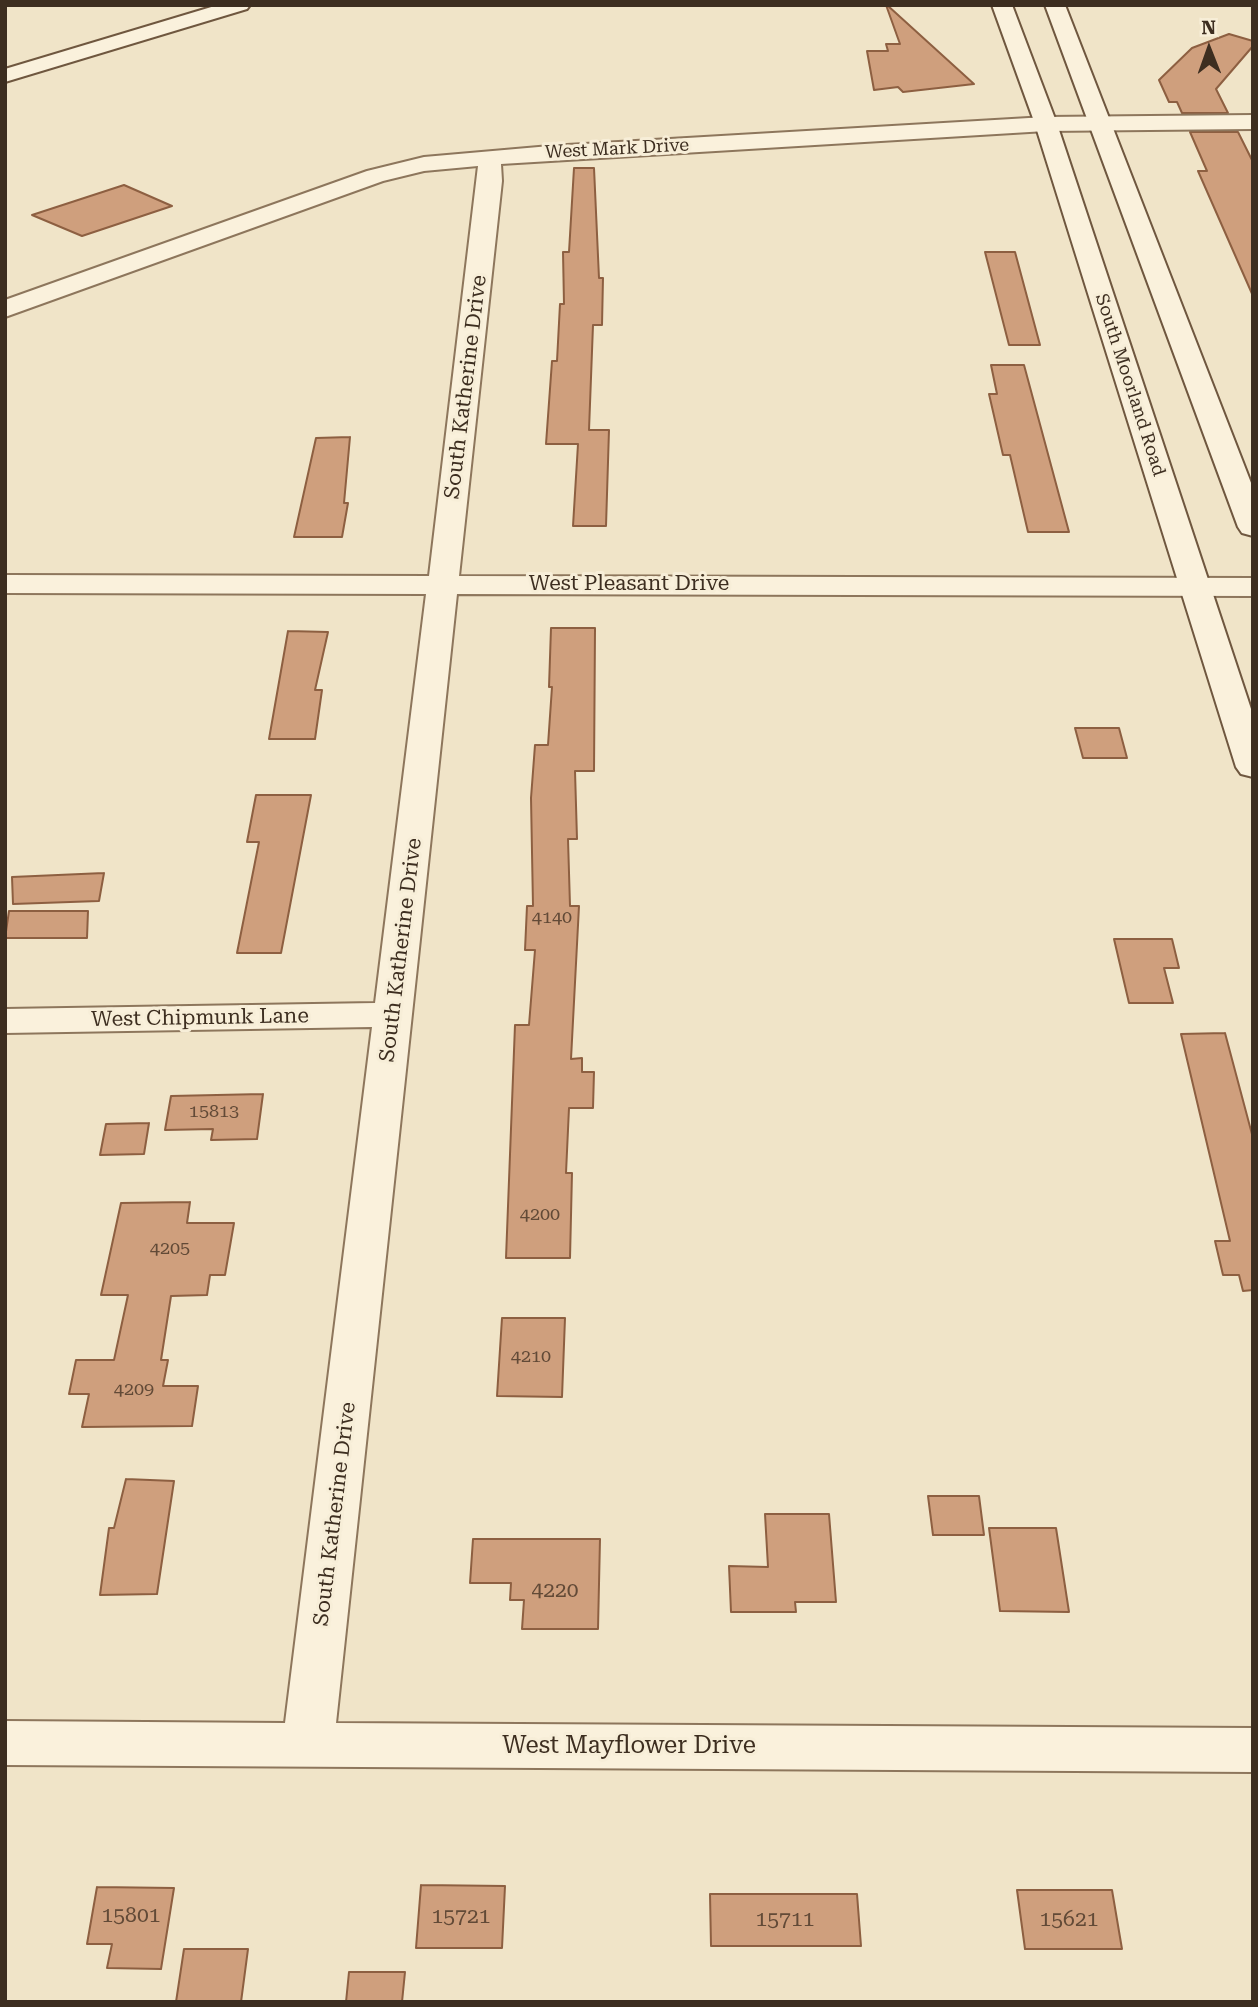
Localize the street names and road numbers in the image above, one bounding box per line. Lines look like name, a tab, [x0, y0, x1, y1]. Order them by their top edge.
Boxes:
street label: West Mark Drive	[544, 134, 690, 164]
street label: South Katherine Drive	[440, 273, 492, 501]
street label: South Moorland Road	[1090, 291, 1170, 479]
street label: West Pleasant Drive	[529, 571, 729, 597]
street label: South Katherine Drive	[375, 836, 427, 1064]
street label: West Chipmunk Lane	[91, 1004, 309, 1032]
street label: South Katherine Drive	[309, 1400, 361, 1628]
street label: West Mayflower Drive	[502, 1732, 756, 1760]

